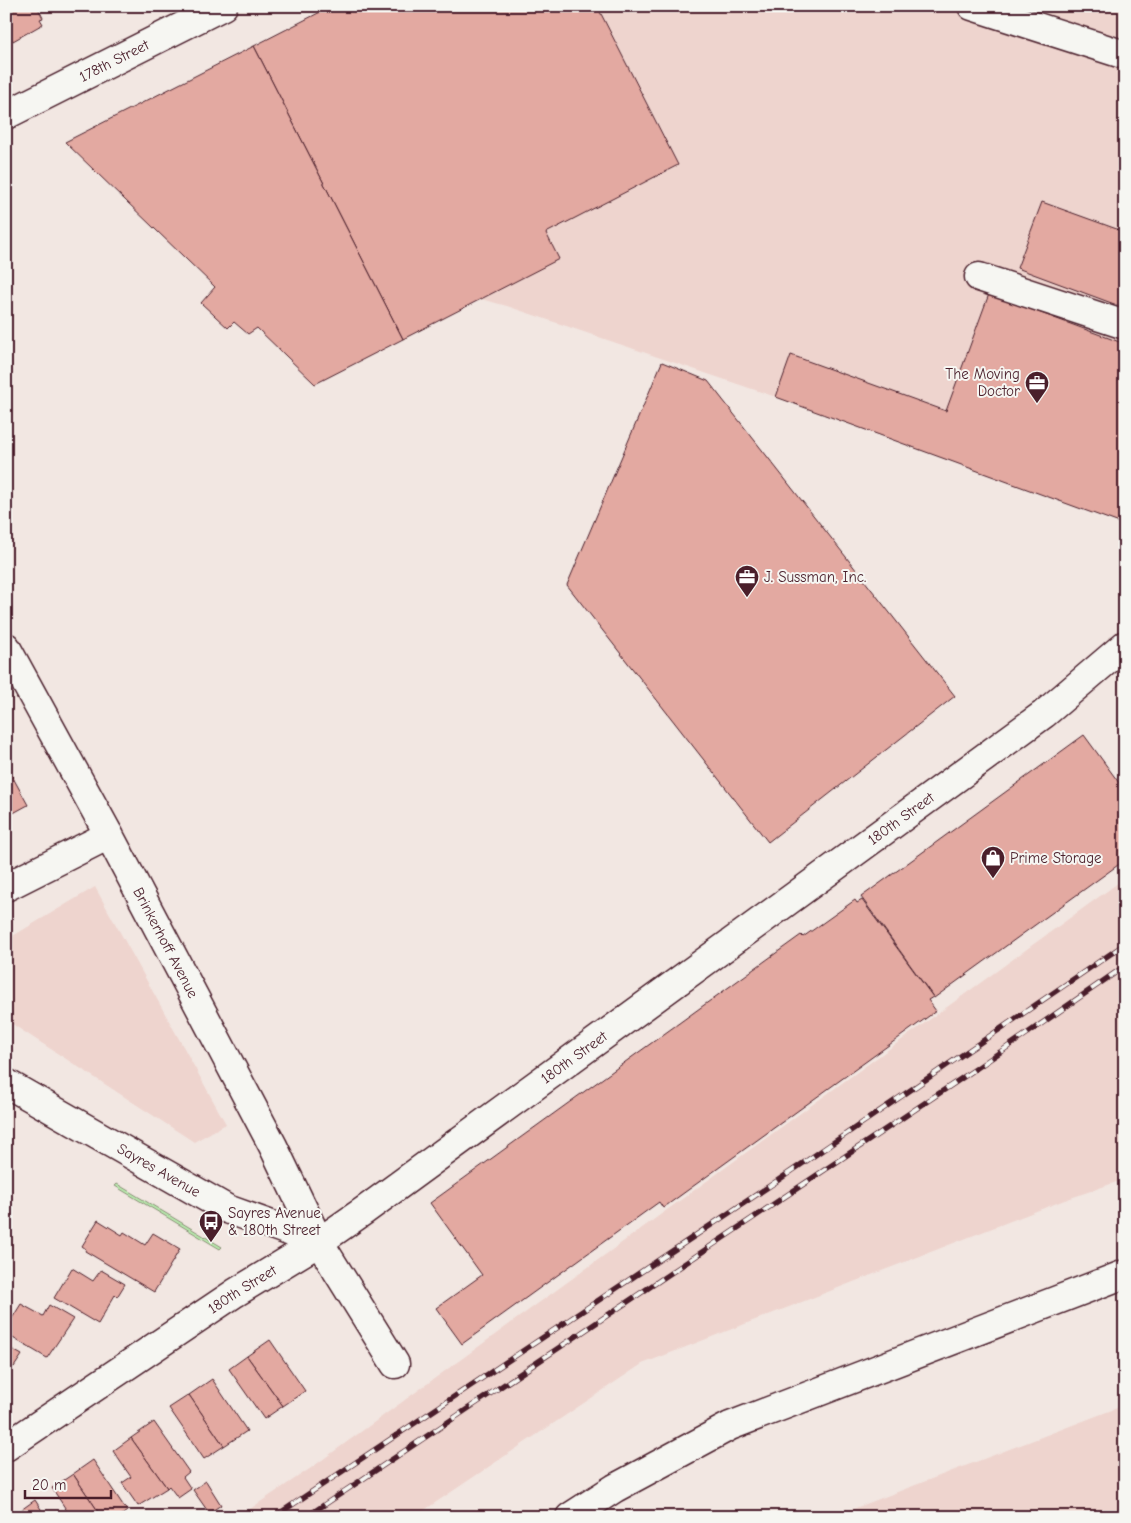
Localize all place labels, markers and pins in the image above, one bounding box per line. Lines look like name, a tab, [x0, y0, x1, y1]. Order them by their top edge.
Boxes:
place label: The Moving Doctor	[945, 365, 1020, 400]
office icon: The Moving Doctor	[1024, 370, 1050, 404]
office icon: J. Sussman, Inc.	[734, 564, 760, 598]
place label: J. Sussman, Inc.	[764, 568, 866, 586]
shop icon: Prime Storage	[980, 845, 1006, 879]
place label: Prime Storage	[1010, 849, 1102, 867]
place label: Sayres Avenue & 180th Street	[228, 1204, 321, 1239]
bus stop icon: Sayres Avenue & 180th Street	[198, 1209, 224, 1243]

